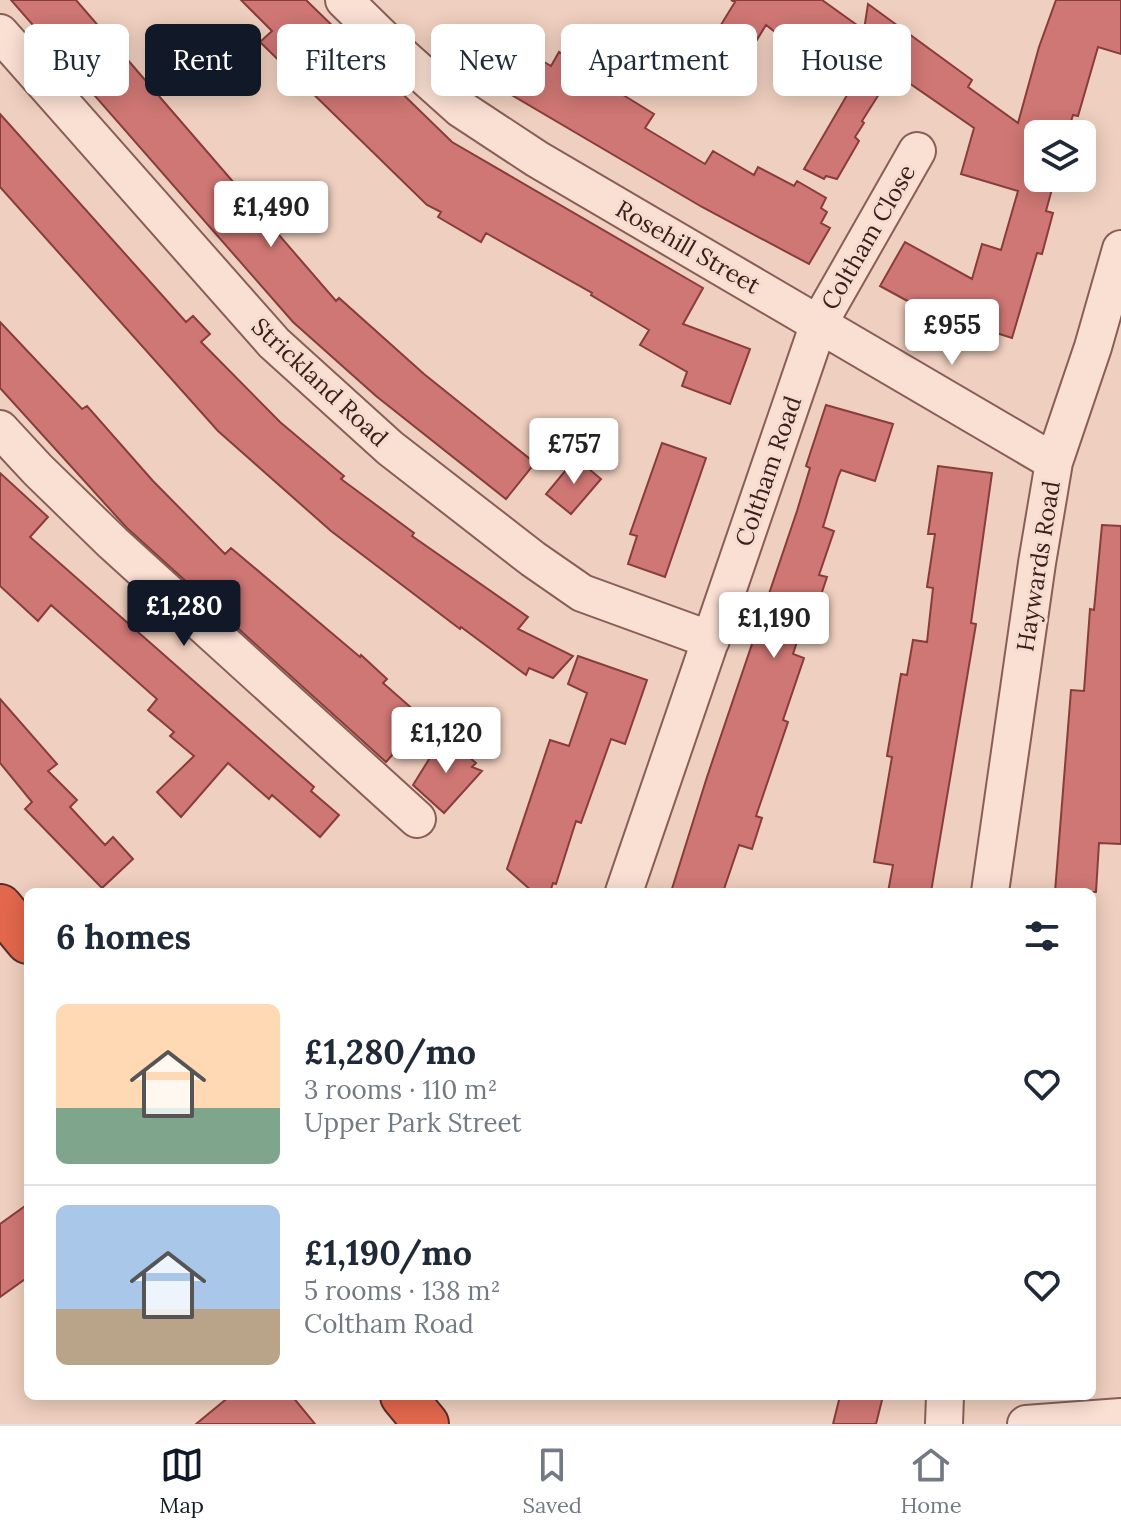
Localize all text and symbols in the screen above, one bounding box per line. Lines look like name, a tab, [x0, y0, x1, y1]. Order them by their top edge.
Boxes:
chip: Buy	[24, 24, 129, 96]
chip: Rent	[145, 24, 261, 96]
chip: Filters	[277, 24, 415, 96]
chip: New	[431, 24, 545, 96]
chip: Apartment	[561, 24, 757, 96]
chip: House	[773, 24, 911, 96]
map controls	[1024, 120, 1096, 192]
button: layers	[1024, 120, 1096, 192]
street label: Coltham Close	[814, 159, 922, 315]
pin: £1,490	[206, 181, 336, 249]
text: £1,490	[232, 190, 310, 223]
street label: Rosehill Street	[610, 193, 766, 301]
pin: £955	[905, 299, 999, 367]
text: £955	[923, 308, 981, 341]
street label: Strickland Road	[245, 311, 395, 453]
street label: Coltham Road	[728, 392, 808, 550]
pin: £757	[527, 418, 621, 486]
text: £757	[547, 427, 601, 460]
street label: Haywards Road	[1009, 478, 1067, 654]
pin: £1,280	[119, 580, 249, 648]
text: £1,280	[145, 589, 223, 622]
pin: £1,190	[709, 592, 839, 660]
text: £1,190	[737, 601, 811, 634]
pin: £1,120	[381, 707, 511, 775]
text: £1,120	[410, 716, 482, 749]
icon: filters	[1020, 914, 1064, 958]
text: 6 homes	[56, 915, 191, 958]
text: £1,280/mo	[304, 1030, 476, 1073]
icon: home	[120, 1036, 216, 1132]
icon: heart	[1020, 1062, 1064, 1106]
text: 3 rooms · 110 m²	[304, 1073, 497, 1106]
text: Upper Park Street	[304, 1106, 521, 1139]
text: £1,190/mo	[304, 1231, 472, 1274]
icon: home	[120, 1237, 216, 1333]
icon: heart	[1020, 1263, 1064, 1307]
text: 5 rooms · 138 m²	[304, 1274, 501, 1307]
text: Coltham Road	[304, 1307, 474, 1340]
tab: Map	[159, 1443, 204, 1519]
tab: Saved	[522, 1443, 582, 1519]
tab: Home	[901, 1443, 962, 1519]

